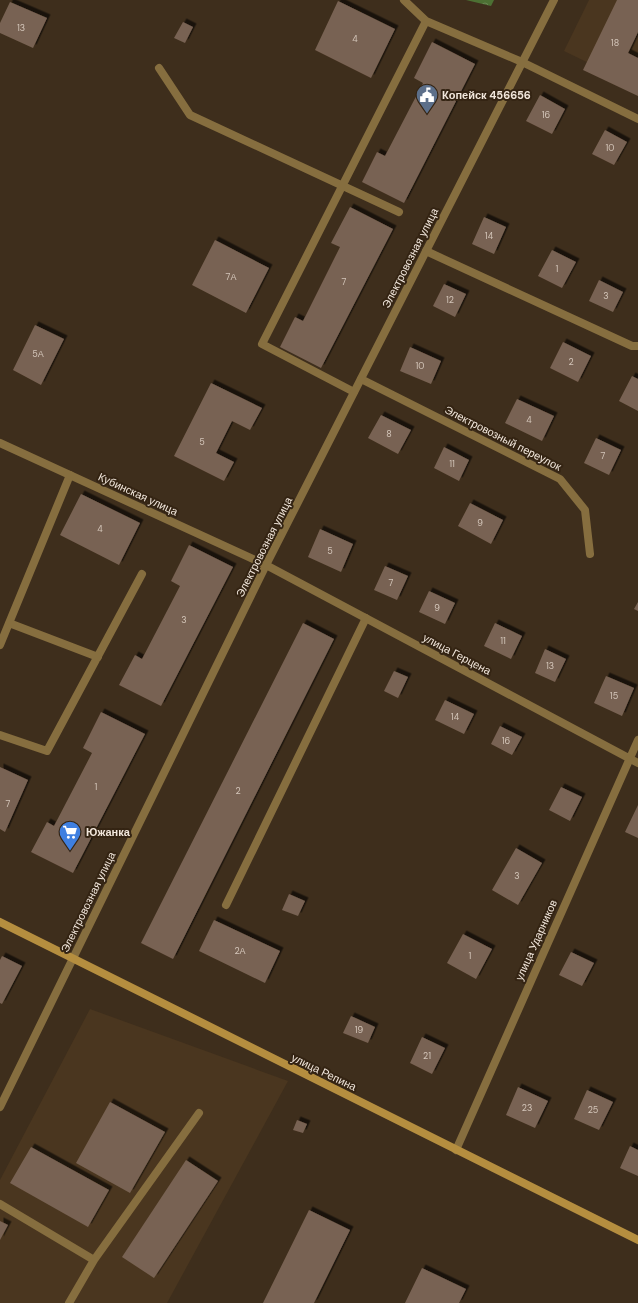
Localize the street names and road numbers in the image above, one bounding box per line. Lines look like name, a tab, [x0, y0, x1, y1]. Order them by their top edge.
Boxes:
street label: Электровозная улица	[379, 205, 442, 310]
street label: Электровозный переулок	[442, 402, 564, 474]
street label: Кубинская улица	[96, 469, 181, 519]
street label: Электровозная улица	[233, 494, 296, 599]
street label: улица Герцена	[421, 630, 494, 678]
street label: Электровозная улица	[58, 849, 119, 955]
street label: улица Ударников	[512, 897, 560, 983]
street label: улица Репина	[289, 1050, 360, 1094]

